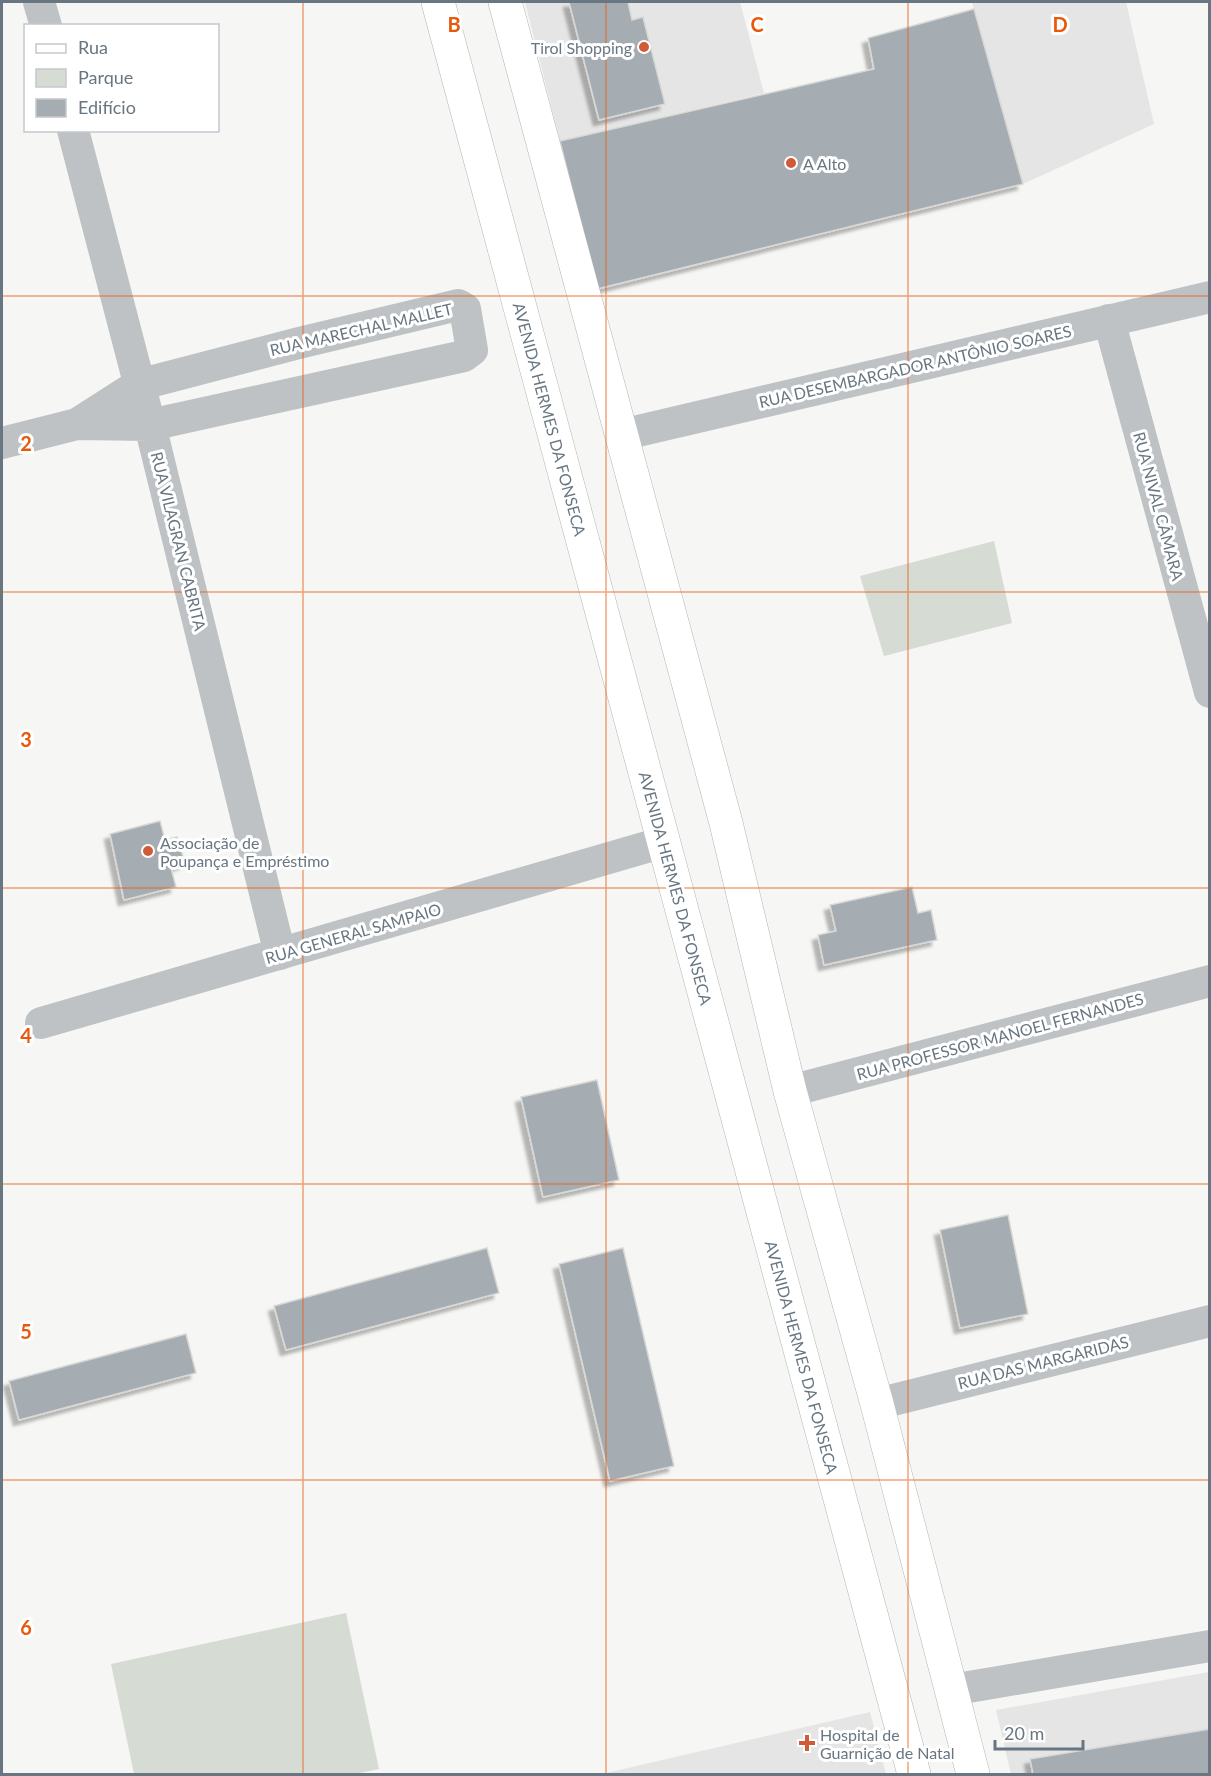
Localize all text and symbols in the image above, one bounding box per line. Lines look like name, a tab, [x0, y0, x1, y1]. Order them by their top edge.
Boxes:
text: B	[447, 12, 461, 36]
text: C	[750, 12, 764, 36]
text: D	[1052, 12, 1068, 36]
legend	[24, 24, 219, 132]
text: Rua	[78, 36, 108, 58]
place label: Tirol Shopping	[531, 38, 632, 57]
marker: Tirol Shopping	[637, 40, 651, 54]
text: Parque	[78, 66, 133, 88]
text: Edifício	[78, 96, 136, 118]
place label: A Alto	[803, 154, 846, 173]
marker: A Alto	[784, 156, 798, 170]
street label: RUA MARECHAL MALLET	[268, 299, 455, 359]
street label: AVENIDA HERMES DA FONSECA	[510, 300, 590, 538]
street label: RUA DESEMBARGADOR ANTÔNIO SOARES	[757, 321, 1073, 411]
street label: RUA NIVAL CÂMARA	[1130, 430, 1188, 583]
text: 2	[20, 431, 32, 455]
street label: RUA VILAGRAN CABRITA	[148, 450, 210, 633]
text: 3	[20, 727, 32, 751]
street label: AVENIDA HERMES DA FONSECA	[636, 769, 716, 1007]
place label: Associação de Poupança e Empréstimo	[160, 833, 329, 870]
marker: Associação de Poupança e Empréstimo	[141, 844, 155, 858]
street label: RUA GENERAL SAMPAIO	[263, 899, 443, 967]
street label: RUA PROFESSOR MANOEL FERNANDES	[854, 988, 1146, 1084]
text: 4	[20, 1023, 32, 1047]
street label: AVENIDA HERMES DA FONSECA	[762, 1238, 842, 1476]
text: 5	[20, 1319, 32, 1343]
street label: RUA DAS MARGARIDAS	[956, 1332, 1130, 1392]
text: 6	[20, 1615, 32, 1639]
scale bar	[995, 1713, 1084, 1751]
text: 20 m	[1004, 1722, 1044, 1744]
place label: Hospital de Guarnição de Natal	[820, 1725, 955, 1762]
marker: Hospital de Guarnição de Natal	[798, 1734, 816, 1752]

